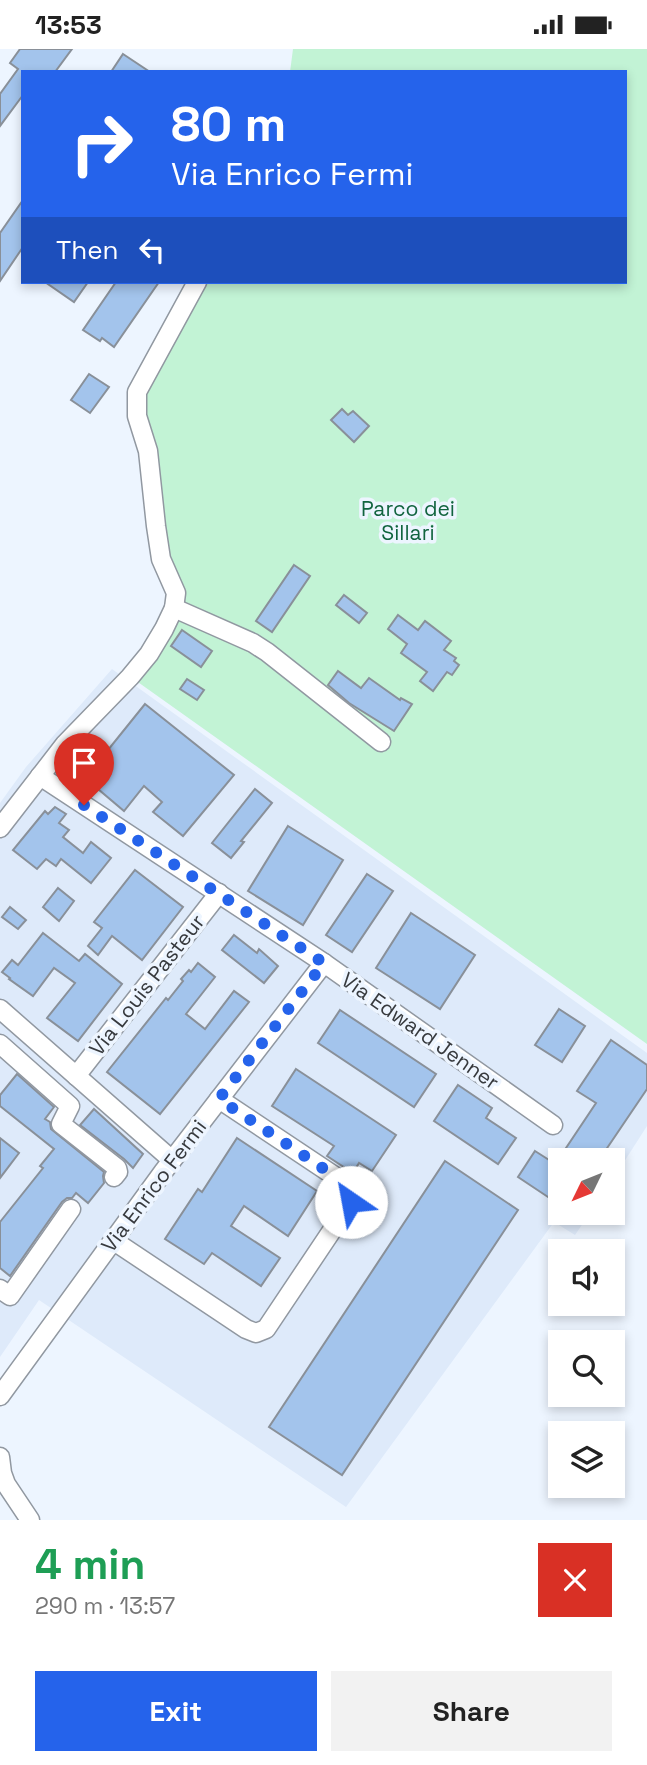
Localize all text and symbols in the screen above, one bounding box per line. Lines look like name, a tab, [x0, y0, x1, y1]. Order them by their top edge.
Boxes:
text: 13:53	[35, 8, 102, 42]
text: 80 m	[171, 93, 286, 155]
icon: right	[56, 98, 147, 189]
text: Via Enrico Fermi	[171, 154, 413, 194]
icon: left	[133, 231, 171, 269]
text: Then	[56, 233, 119, 267]
park label: Parco dei Sillari	[361, 495, 455, 546]
pin	[54, 733, 114, 805]
icon: arrive	[65, 744, 103, 782]
street label: Via Louis Pasteur	[83, 909, 210, 1061]
street label: Via Edward Jenner	[336, 966, 505, 1095]
street label: Via Enrico Fermi	[95, 1114, 212, 1257]
north arrow	[548, 1148, 625, 1225]
map controls	[548, 1148, 625, 1498]
position arrow	[314, 1165, 388, 1239]
button: sound	[548, 1239, 625, 1316]
button: search	[548, 1330, 625, 1407]
button: layers	[548, 1421, 625, 1498]
text: 4 min	[35, 1538, 145, 1591]
button: close	[538, 1543, 612, 1617]
text: 290 m · 13:57	[35, 1591, 175, 1621]
button: Exit	[35, 1671, 317, 1751]
button: Share	[331, 1671, 612, 1751]

